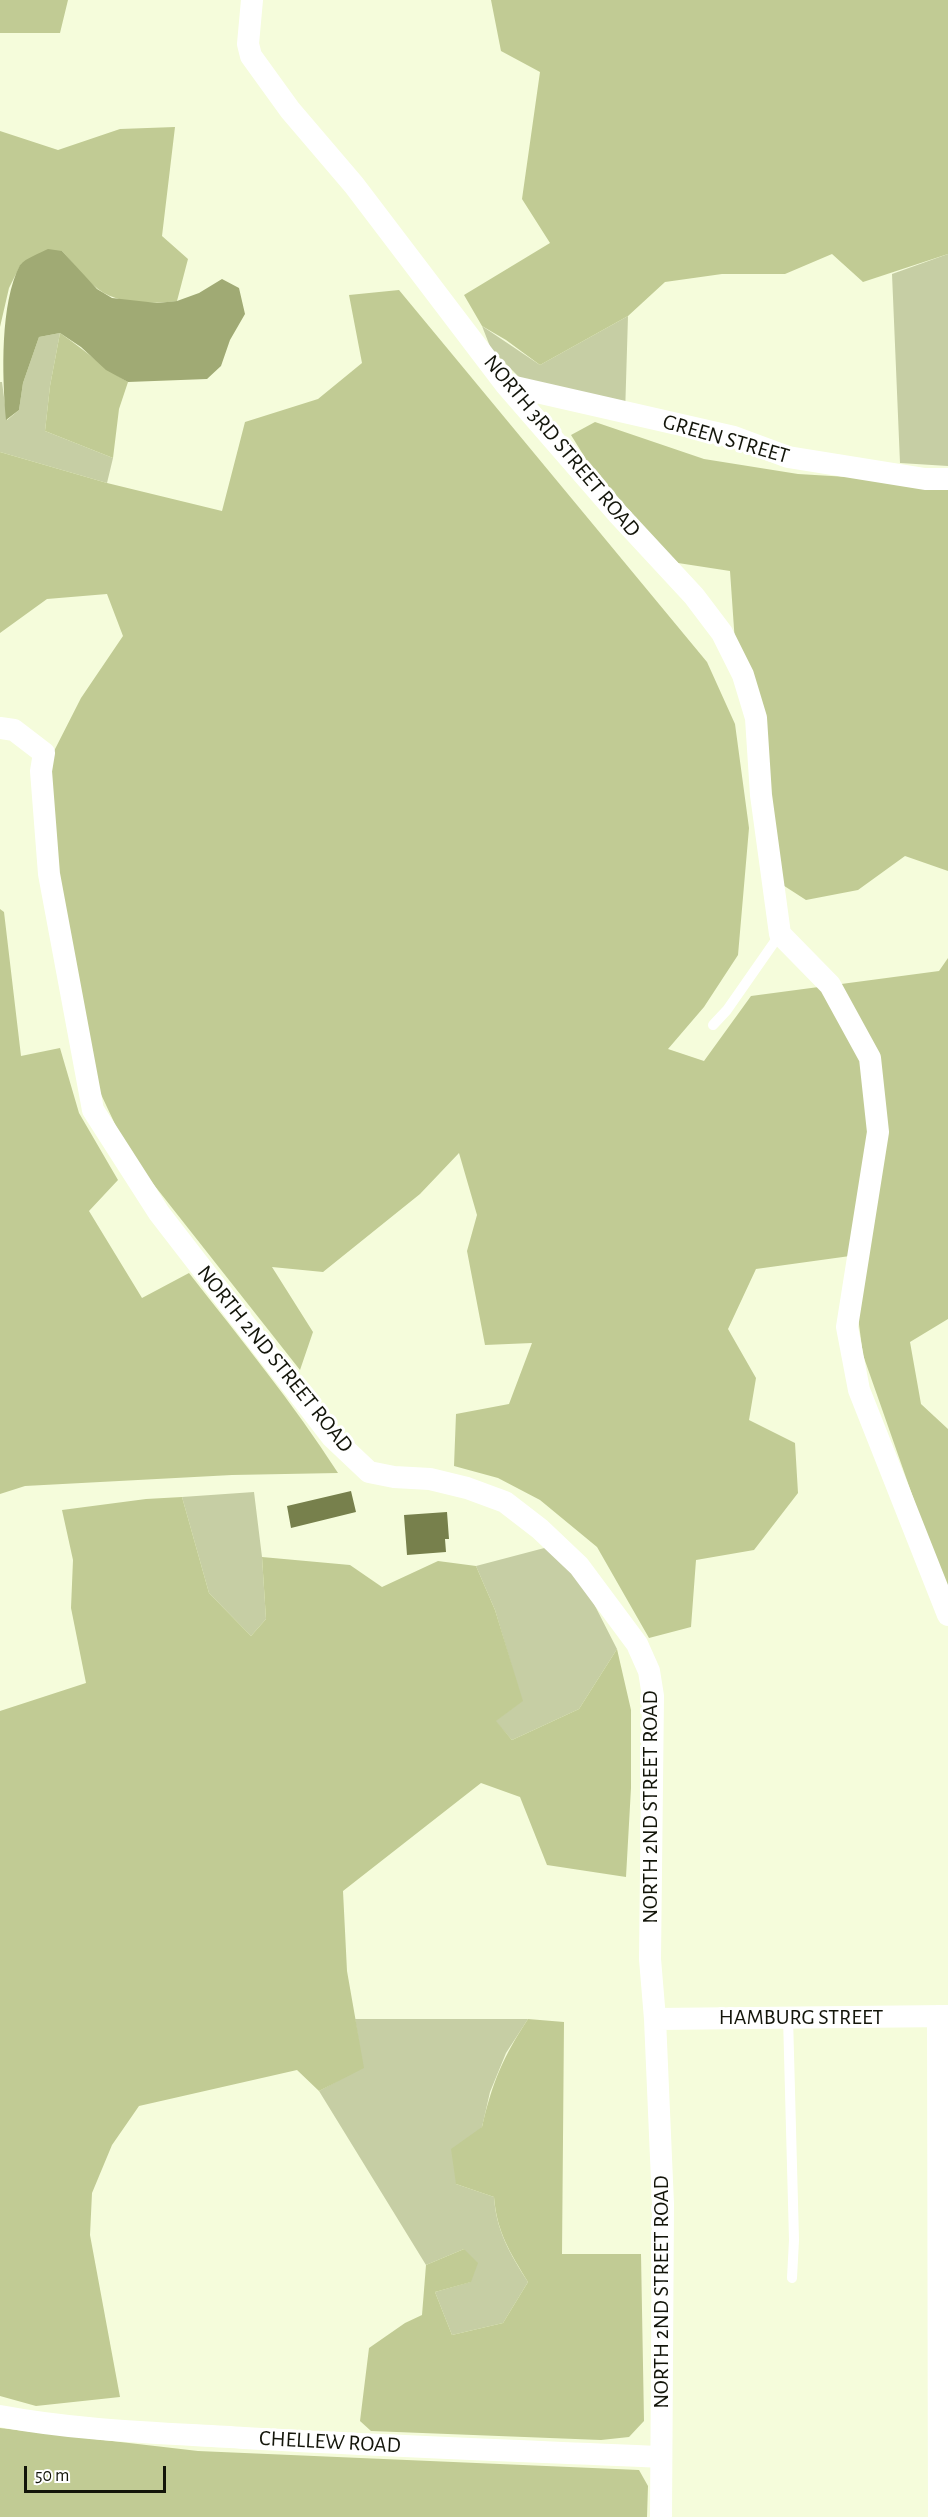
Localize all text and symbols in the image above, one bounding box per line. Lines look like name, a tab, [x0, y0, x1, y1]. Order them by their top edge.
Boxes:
street label: NORTH 3RD STREET ROAD	[478, 349, 646, 543]
street label: GREEN STREET	[660, 408, 792, 470]
street label: NORTH 2ND STREET ROAD	[191, 1260, 359, 1458]
street label: NORTH 2ND STREET ROAD	[637, 1690, 663, 1924]
street label: HAMBURG STREET	[719, 2004, 883, 2030]
street label: NORTH 2ND STREET ROAD	[648, 2175, 674, 2409]
street label: CHELLEW ROAD	[258, 2425, 402, 2459]
scale bar	[27, 2454, 170, 2492]
text: 50 m	[35, 2467, 69, 2485]

